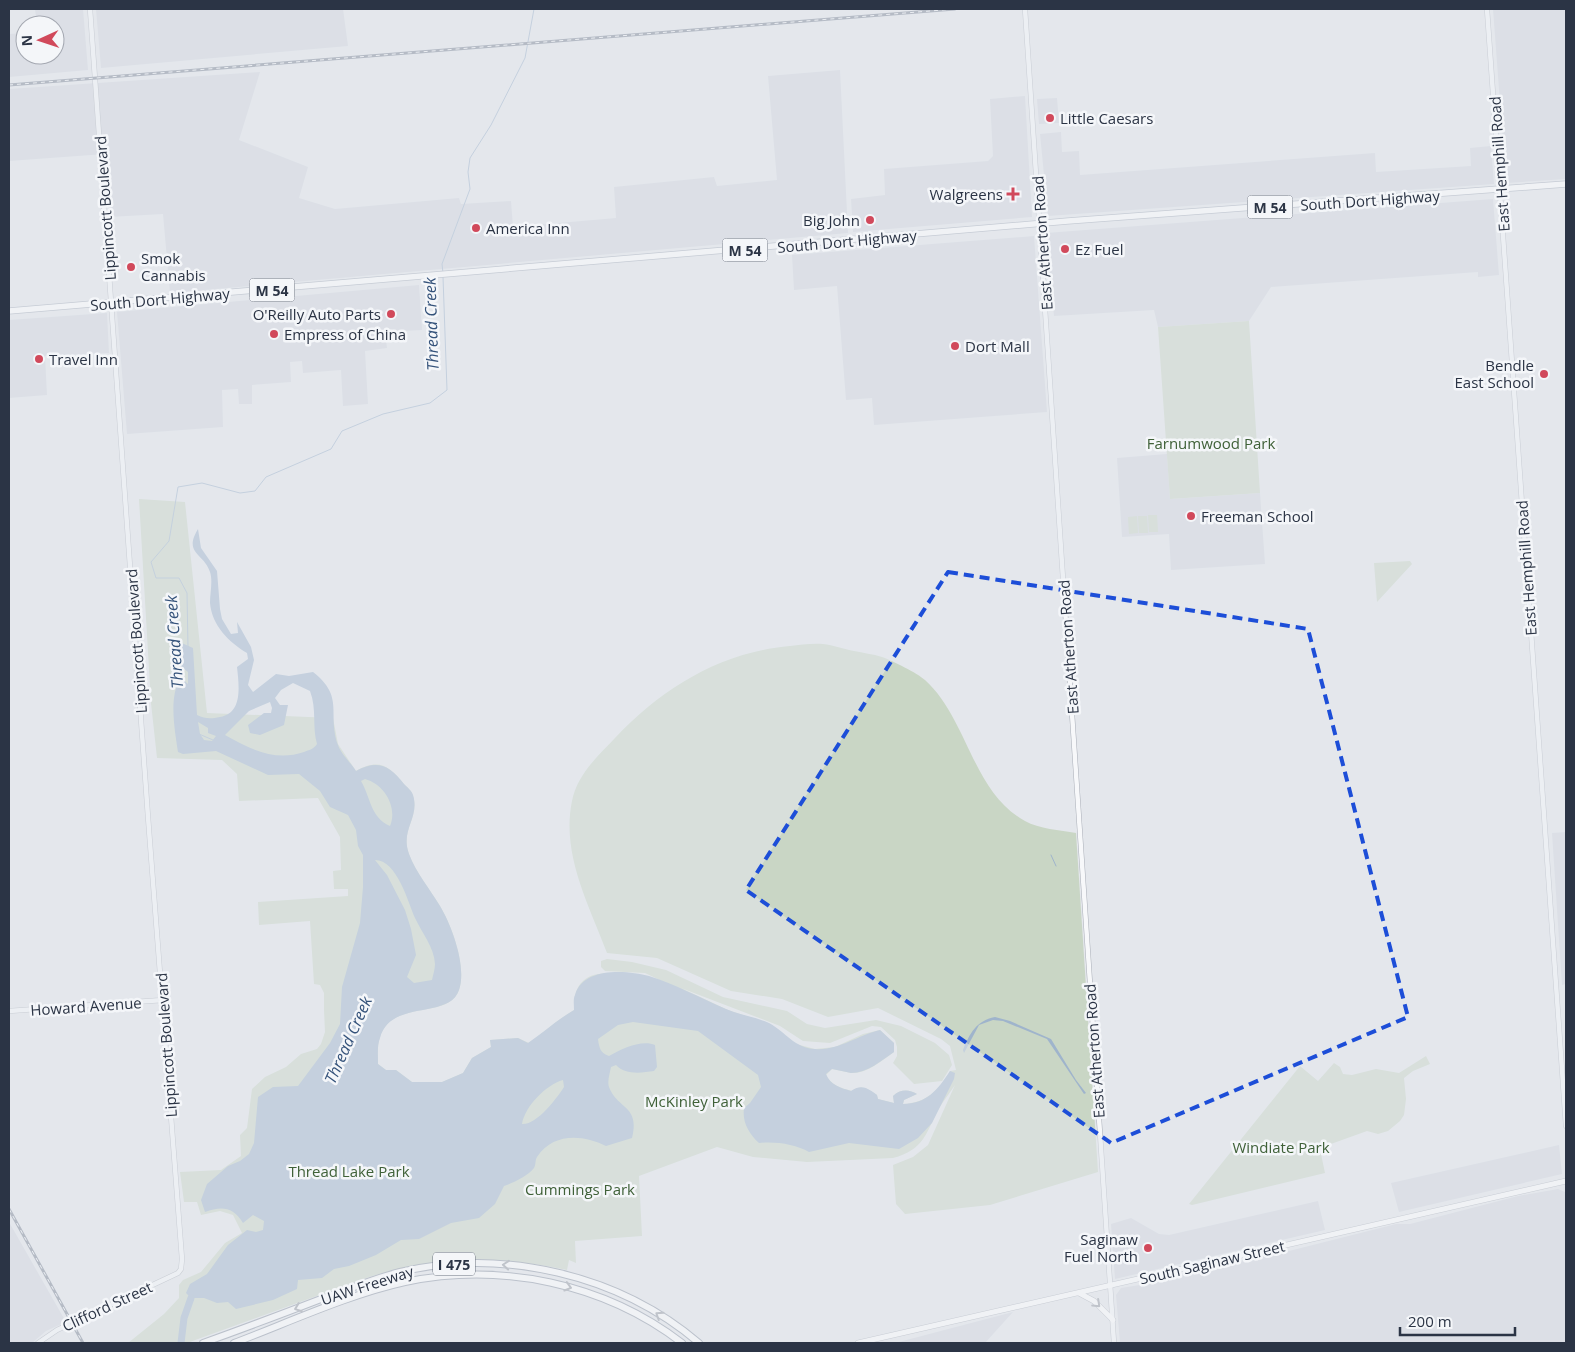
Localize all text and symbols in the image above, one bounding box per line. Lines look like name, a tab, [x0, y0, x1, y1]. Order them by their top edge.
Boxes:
north arrow	[15, 15, 65, 65]
text: N	[17, 35, 36, 47]
street label: East Hemphill Road	[1484, 96, 1514, 232]
place label: Little Caesars	[1060, 108, 1153, 128]
marker: Little Caesars	[1044, 112, 1056, 124]
street label: Lippincott Boulevard	[90, 135, 120, 281]
street label: East Atherton Road	[1027, 175, 1057, 311]
place label: Walgreens	[930, 184, 1003, 204]
street label: South Dort Highway	[1300, 185, 1441, 215]
marker: Walgreens	[1007, 188, 1019, 200]
road number: M 54	[1248, 196, 1292, 218]
place label: Big John	[803, 210, 860, 230]
marker: Big John	[864, 214, 876, 226]
place label: America Inn	[486, 218, 570, 238]
marker: America Inn	[470, 222, 482, 234]
street label: South Dort Highway	[776, 225, 918, 257]
road number: M 54	[722, 238, 768, 262]
place label: Ez Fuel	[1075, 239, 1123, 259]
marker: Ez Fuel	[1059, 243, 1071, 255]
place label: Smok Cannabis	[141, 248, 206, 285]
marker: Smok Cannabis	[125, 261, 137, 273]
water label: Thread Creek	[418, 276, 444, 371]
road number: M 54	[250, 278, 294, 302]
street label: South Dort Highway	[89, 283, 231, 315]
place label: O'Reilly Auto Parts	[253, 304, 381, 324]
marker: O'Reilly Auto Parts	[385, 308, 397, 320]
place label: Empress of China	[284, 324, 406, 344]
marker: Empress of China	[268, 328, 280, 340]
place label: Dort Mall	[965, 336, 1030, 356]
marker: Dort Mall	[949, 340, 961, 352]
place label: Travel Inn	[49, 349, 118, 369]
marker: Travel Inn	[33, 353, 45, 365]
place label: Bendle East School	[1454, 355, 1534, 392]
marker: Bendle East School	[1538, 368, 1550, 380]
park label: Farnumwood Park	[1147, 433, 1275, 453]
street label: East Hemphill Road	[1511, 500, 1541, 636]
place label: Freeman School	[1201, 506, 1313, 526]
marker: Freeman School	[1185, 510, 1197, 522]
street label: Lippincott Boulevard	[121, 568, 151, 714]
street label: East Atherton Road	[1053, 579, 1083, 715]
water label: Thread Creek	[160, 593, 188, 689]
street label: Lippincott Boulevard	[151, 972, 181, 1118]
street label: East Atherton Road	[1079, 983, 1109, 1119]
street label: Howard Avenue	[30, 992, 142, 1020]
water label: Thread Creek	[319, 992, 378, 1087]
park label: McKinley Park	[645, 1091, 743, 1111]
park label: Windiate Park	[1232, 1137, 1330, 1157]
park label: Thread Lake Park	[288, 1161, 410, 1181]
park label: Cummings Park	[525, 1179, 635, 1199]
place label: Saginaw Fuel North	[1064, 1229, 1138, 1266]
street label: South Saginaw Street	[1137, 1236, 1287, 1288]
marker: Saginaw Fuel North	[1142, 1242, 1154, 1254]
road number: I 475	[433, 1252, 475, 1276]
one-way arrow	[502, 1259, 510, 1270]
street label: UAW Freeway	[318, 1260, 416, 1309]
street label: Clifford Street	[59, 1276, 155, 1336]
one-way arrow	[563, 1281, 571, 1291]
one-way arrow	[1091, 1298, 1100, 1307]
one-way arrow	[294, 1302, 303, 1312]
scale bar	[1400, 1304, 1515, 1336]
text: 200 m	[1408, 1311, 1452, 1331]
one-way arrow	[656, 1312, 665, 1321]

